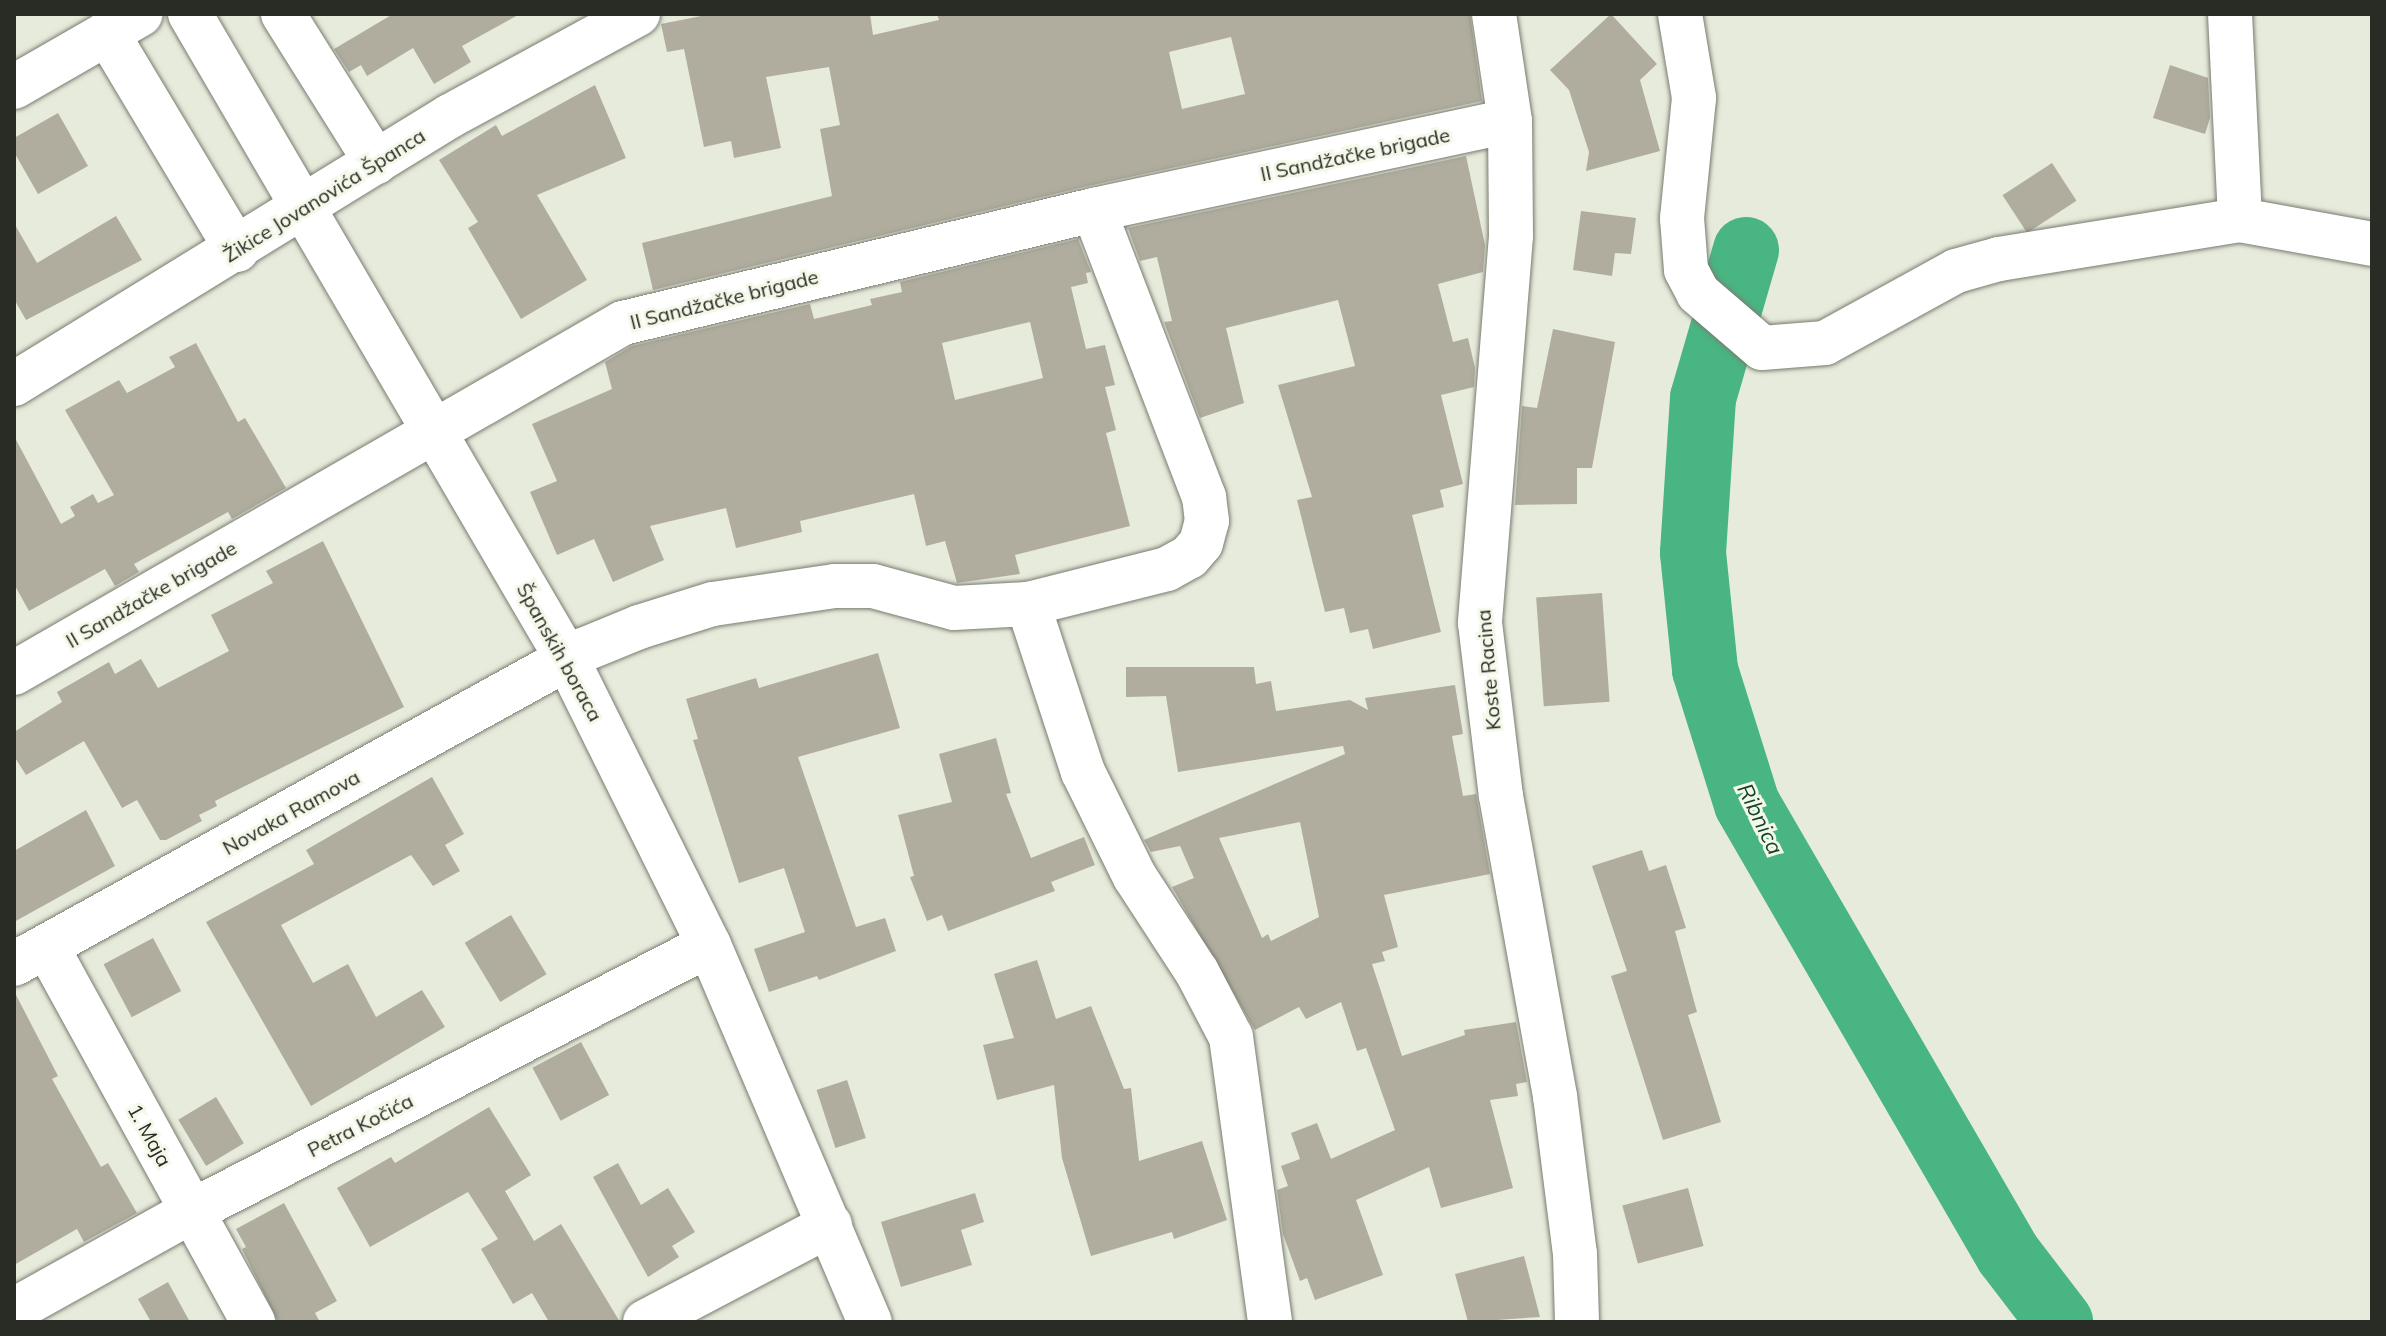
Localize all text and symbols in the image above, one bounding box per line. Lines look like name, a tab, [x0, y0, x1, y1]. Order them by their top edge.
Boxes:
street label: II Sandžačke brigade	[1258, 122, 1452, 186]
street label: Žikice Jovanovića Španca	[219, 123, 429, 267]
street label: II Sandžačke brigade	[627, 264, 821, 334]
street label: II Sandžačke brigade	[61, 535, 241, 653]
street label: Španskih boraca	[512, 579, 608, 725]
street label: Koste Racina	[1471, 609, 1505, 731]
street label: Novaka Ramova	[218, 764, 364, 860]
water label: Ribnica	[1732, 779, 1788, 859]
street label: Petra Kočića	[303, 1088, 417, 1162]
street label: 1. Maja	[123, 1100, 177, 1170]

